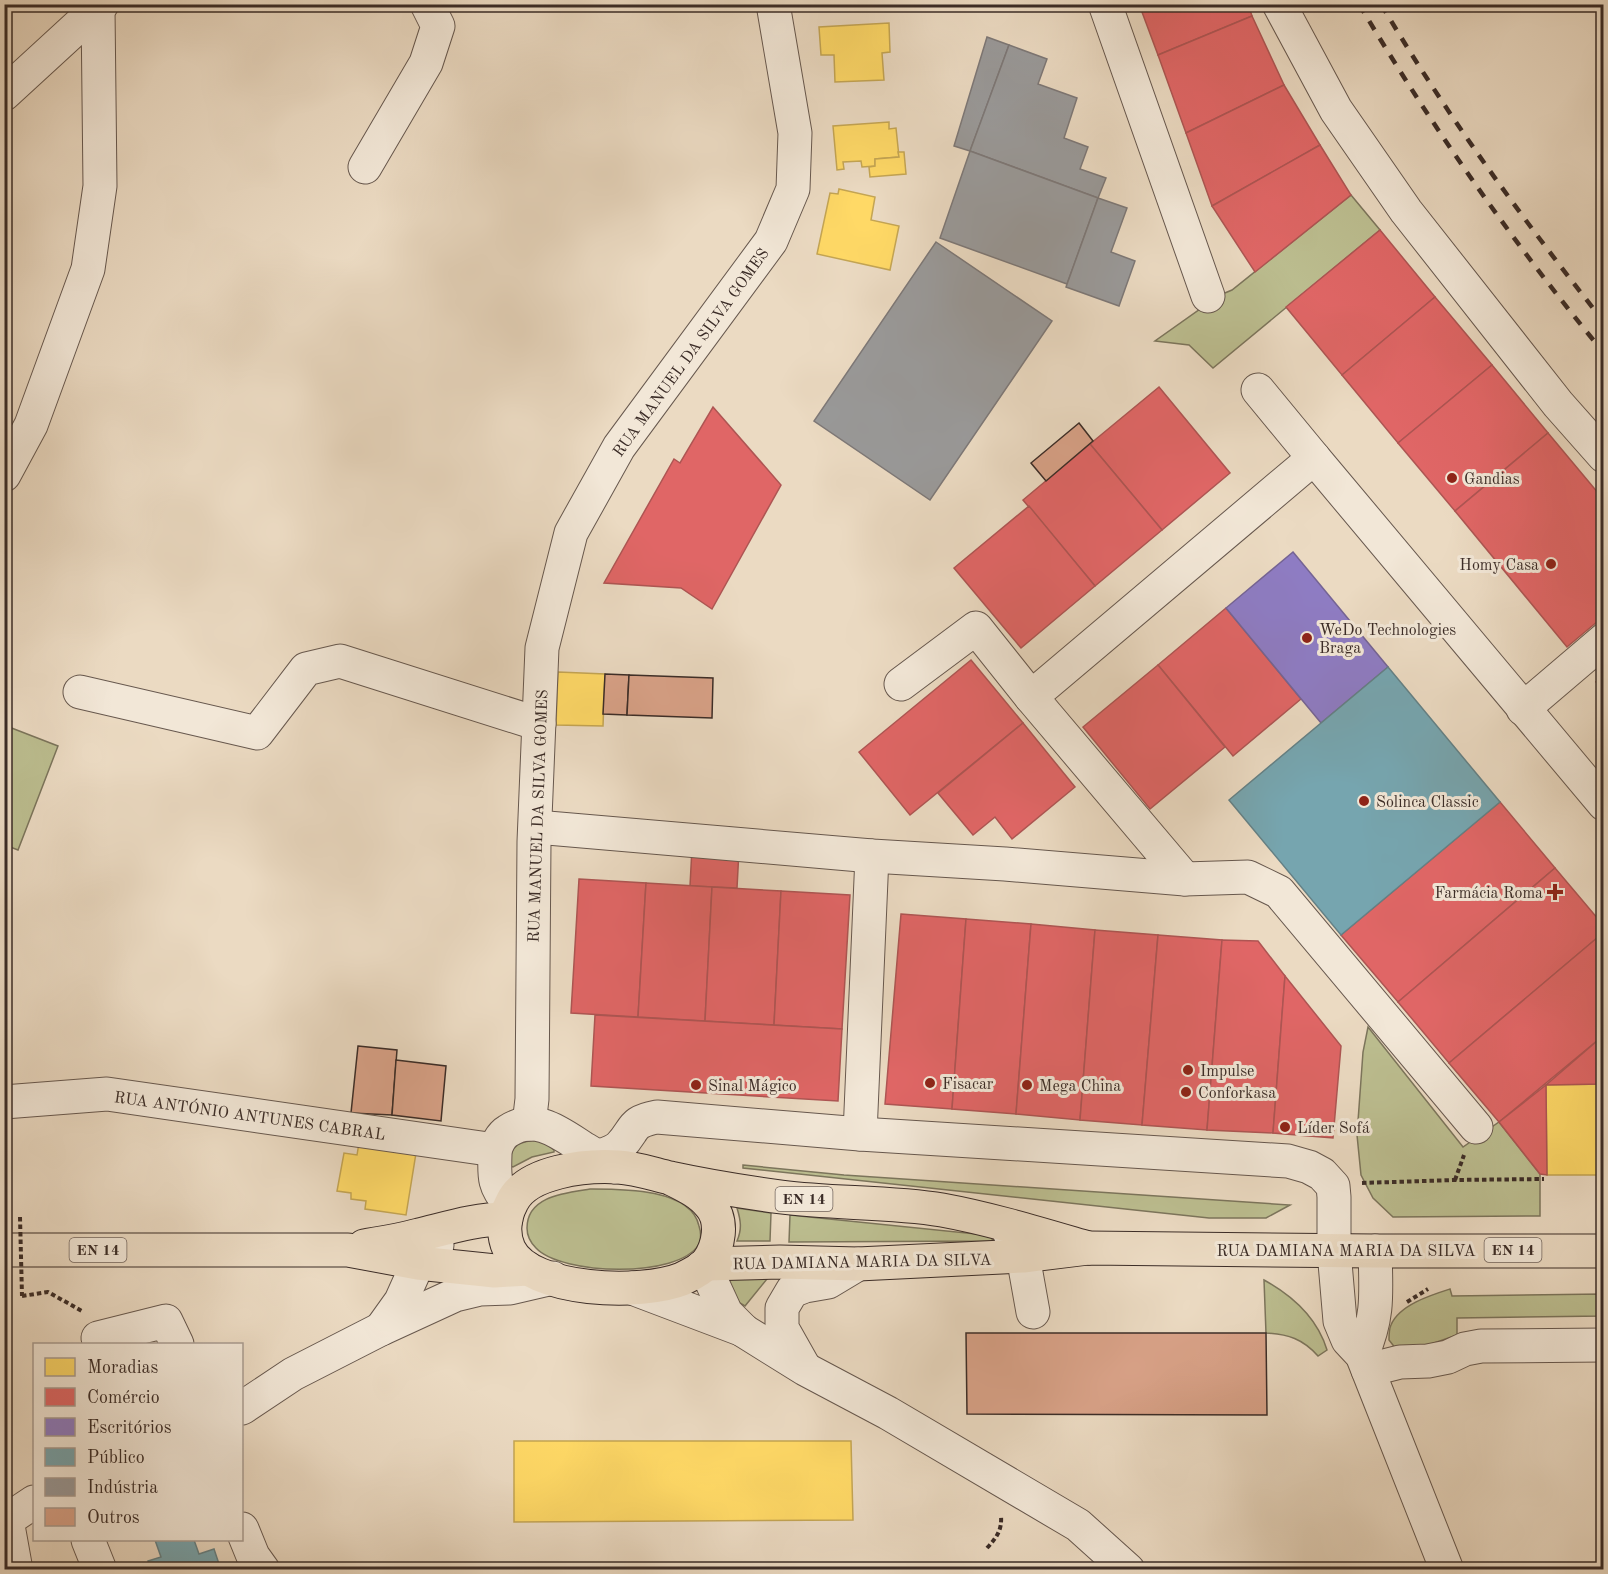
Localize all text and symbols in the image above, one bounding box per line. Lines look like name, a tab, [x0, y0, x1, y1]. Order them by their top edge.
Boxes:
street label: RUA MANUEL DA SILVA GOMES	[611, 246, 773, 460]
marker: Gandias	[1445, 471, 1459, 485]
place label: Gandias	[1464, 472, 1520, 488]
marker: Homy Casa	[1544, 557, 1558, 571]
place label: Homy Casa	[1459, 558, 1539, 574]
place label: WeDo Technologies Braga	[1319, 623, 1456, 657]
marker: WeDo Technologies Braga	[1300, 631, 1314, 645]
street label: RUA MANUEL DA SILVA GOMES	[527, 689, 551, 943]
marker: Solinca Classic	[1357, 794, 1371, 808]
place label: Solinca Classic	[1376, 795, 1479, 811]
marker: Farmácia Roma	[1548, 885, 1562, 899]
place label: Farmácia Roma	[1434, 886, 1543, 902]
marker: Impulse	[1181, 1063, 1195, 1077]
place label: Impulse	[1200, 1064, 1254, 1080]
marker: Fisacar	[923, 1076, 937, 1090]
place label: Fisacar	[942, 1077, 994, 1093]
marker: Sinal Mágico	[689, 1078, 703, 1092]
marker: Mega China	[1020, 1078, 1034, 1092]
place label: Sinal Mágico	[708, 1079, 797, 1095]
place label: Mega China	[1039, 1079, 1121, 1095]
street label: RUA ANTÓNIO ANTUNES CABRAL	[113, 1085, 387, 1144]
marker: Conforkasa	[1179, 1085, 1193, 1099]
place label: Conforkasa	[1198, 1086, 1276, 1102]
marker: Líder Sofá	[1278, 1120, 1292, 1134]
place label: Líder Sofá	[1297, 1121, 1370, 1137]
road number: EN 14	[776, 1187, 832, 1211]
road number: EN 14	[70, 1238, 126, 1262]
road number: EN 14	[1484, 1238, 1541, 1262]
street label: RUA DAMIANA MARIA DA SILVA	[1216, 1244, 1476, 1260]
street label: RUA DAMIANA MARIA DA SILVA	[732, 1253, 992, 1273]
legend	[33, 1343, 243, 1541]
text: Moradias	[87, 1359, 158, 1377]
text: Comércio	[87, 1389, 160, 1407]
text: Escritórios	[87, 1419, 172, 1437]
text: Público	[87, 1449, 145, 1467]
text: Indústria	[87, 1479, 158, 1497]
text: Outros	[87, 1509, 140, 1527]

